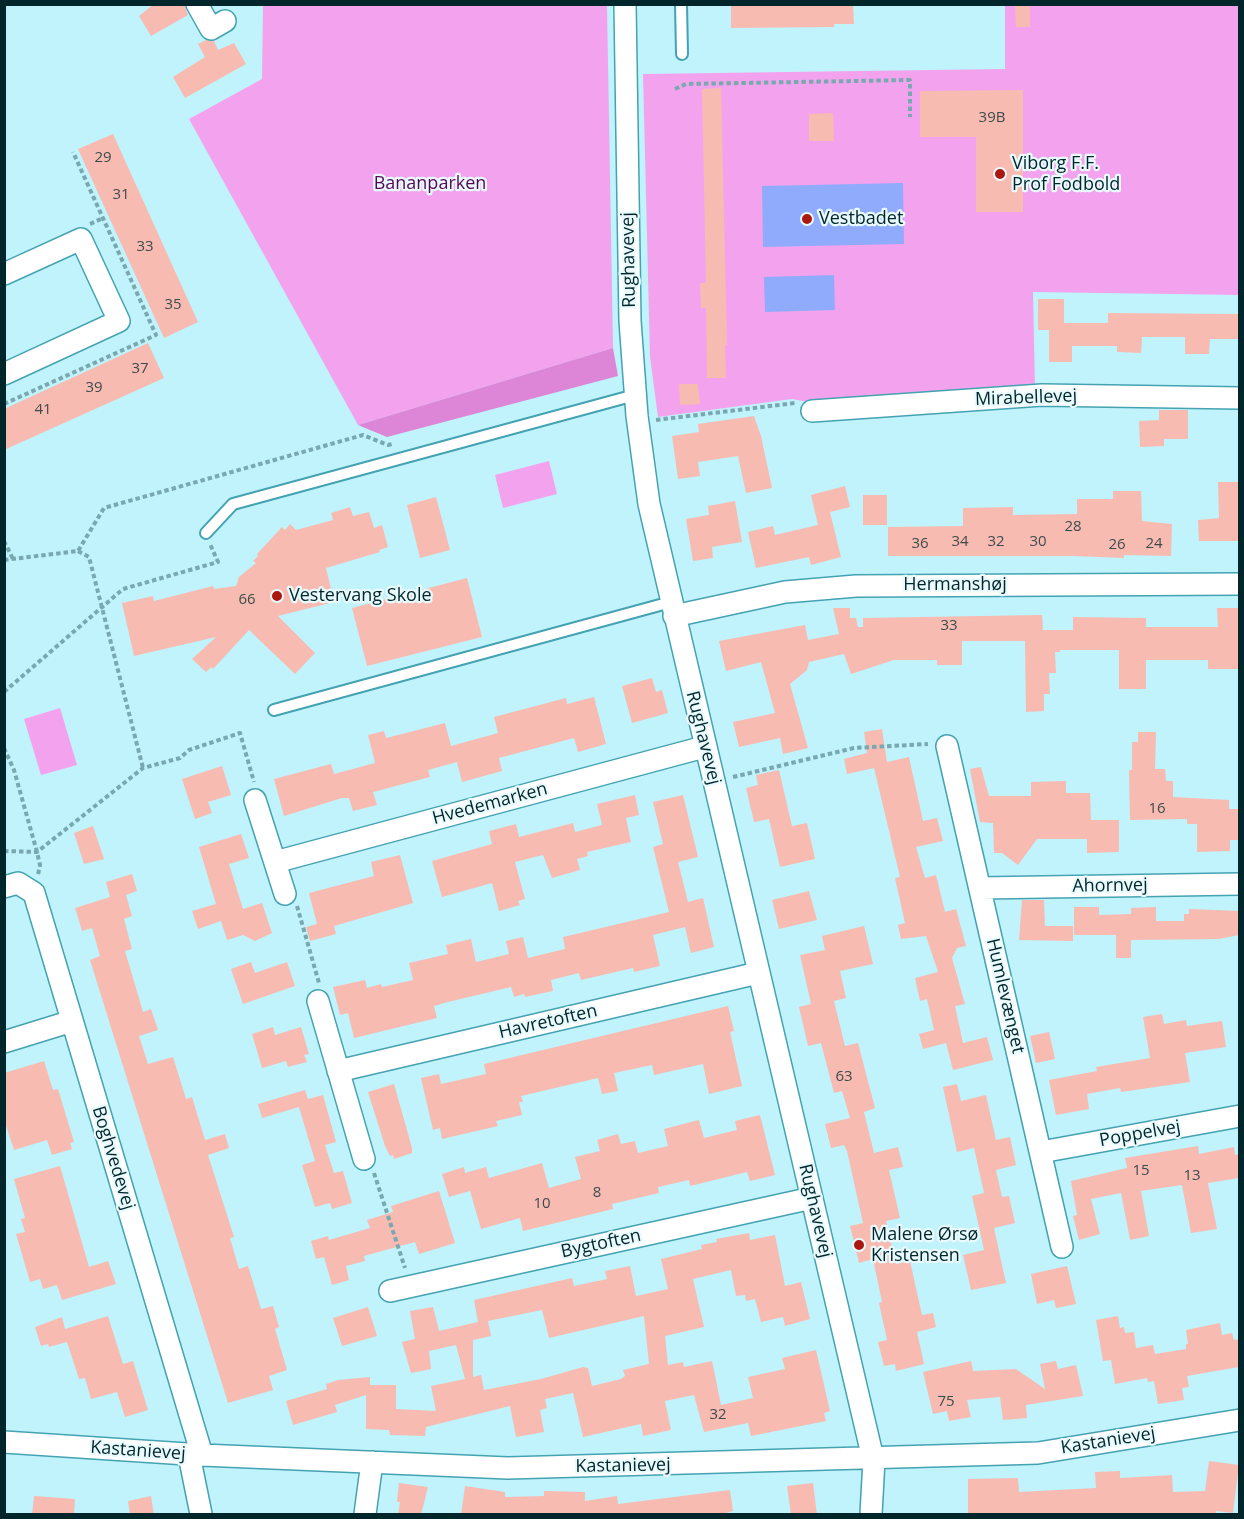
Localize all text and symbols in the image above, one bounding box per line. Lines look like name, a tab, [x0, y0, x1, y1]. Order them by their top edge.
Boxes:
house number: 39B	[979, 109, 1005, 127]
house number: 29	[94, 149, 112, 167]
place label: Viborg F.F. Prof Fodbold	[1012, 153, 1120, 195]
marker: Viborg F.F. Prof Fodbold	[993, 167, 1007, 181]
park label: Bananparken	[374, 173, 486, 195]
house number: 31	[112, 186, 130, 204]
place label: Vestbadet	[819, 208, 903, 230]
street label: Rughavevej	[617, 212, 641, 308]
marker: Vestbadet	[800, 212, 814, 226]
house number: 33	[136, 238, 154, 256]
house number: 35	[164, 296, 182, 314]
house number: 37	[131, 360, 149, 378]
house number: 39	[85, 379, 103, 397]
street label: Mirabellevej	[975, 385, 1077, 411]
house number: 41	[34, 401, 52, 419]
house number: 28	[1064, 518, 1082, 536]
house number: 34	[951, 533, 969, 551]
house number: 32	[987, 533, 1005, 551]
house number: 30	[1029, 533, 1047, 551]
house number: 36	[911, 535, 929, 553]
house number: 24	[1145, 535, 1163, 553]
house number: 26	[1108, 536, 1126, 554]
street label: Hermanshøj	[903, 574, 1007, 596]
place label: Vestervang Skole	[289, 585, 432, 607]
marker: Vestervang Skole	[270, 589, 284, 603]
house number: 66	[238, 591, 256, 609]
house number: 33	[940, 617, 958, 635]
street label: Rughavevej	[681, 689, 725, 787]
street label: Hvedemarken	[430, 778, 550, 830]
house number: 16	[1148, 800, 1166, 818]
street label: Ahornvej	[1072, 875, 1148, 897]
street label: Humlevænget	[981, 936, 1029, 1056]
street label: Havretoften	[497, 1000, 599, 1044]
house number: 63	[835, 1068, 853, 1086]
street label: Boghvedevej	[87, 1104, 139, 1212]
street label: Poppelvej	[1098, 1116, 1182, 1152]
street label: Rughavevej	[794, 1162, 836, 1260]
house number: 15	[1132, 1162, 1150, 1180]
house number: 13	[1183, 1167, 1201, 1185]
house number: 8	[593, 1184, 601, 1202]
house number: 10	[533, 1195, 551, 1213]
place label: Malene Ørsø Kristensen	[871, 1224, 978, 1266]
street label: Bygtoften	[559, 1225, 643, 1263]
marker: Malene Ørsø Kristensen	[852, 1238, 866, 1252]
house number: 75	[937, 1393, 955, 1411]
house number: 32	[709, 1406, 727, 1424]
street label: Kastanievej	[1059, 1423, 1157, 1459]
street label: Kastanievej	[90, 1437, 186, 1465]
street label: Kastanievej	[575, 1454, 671, 1478]

